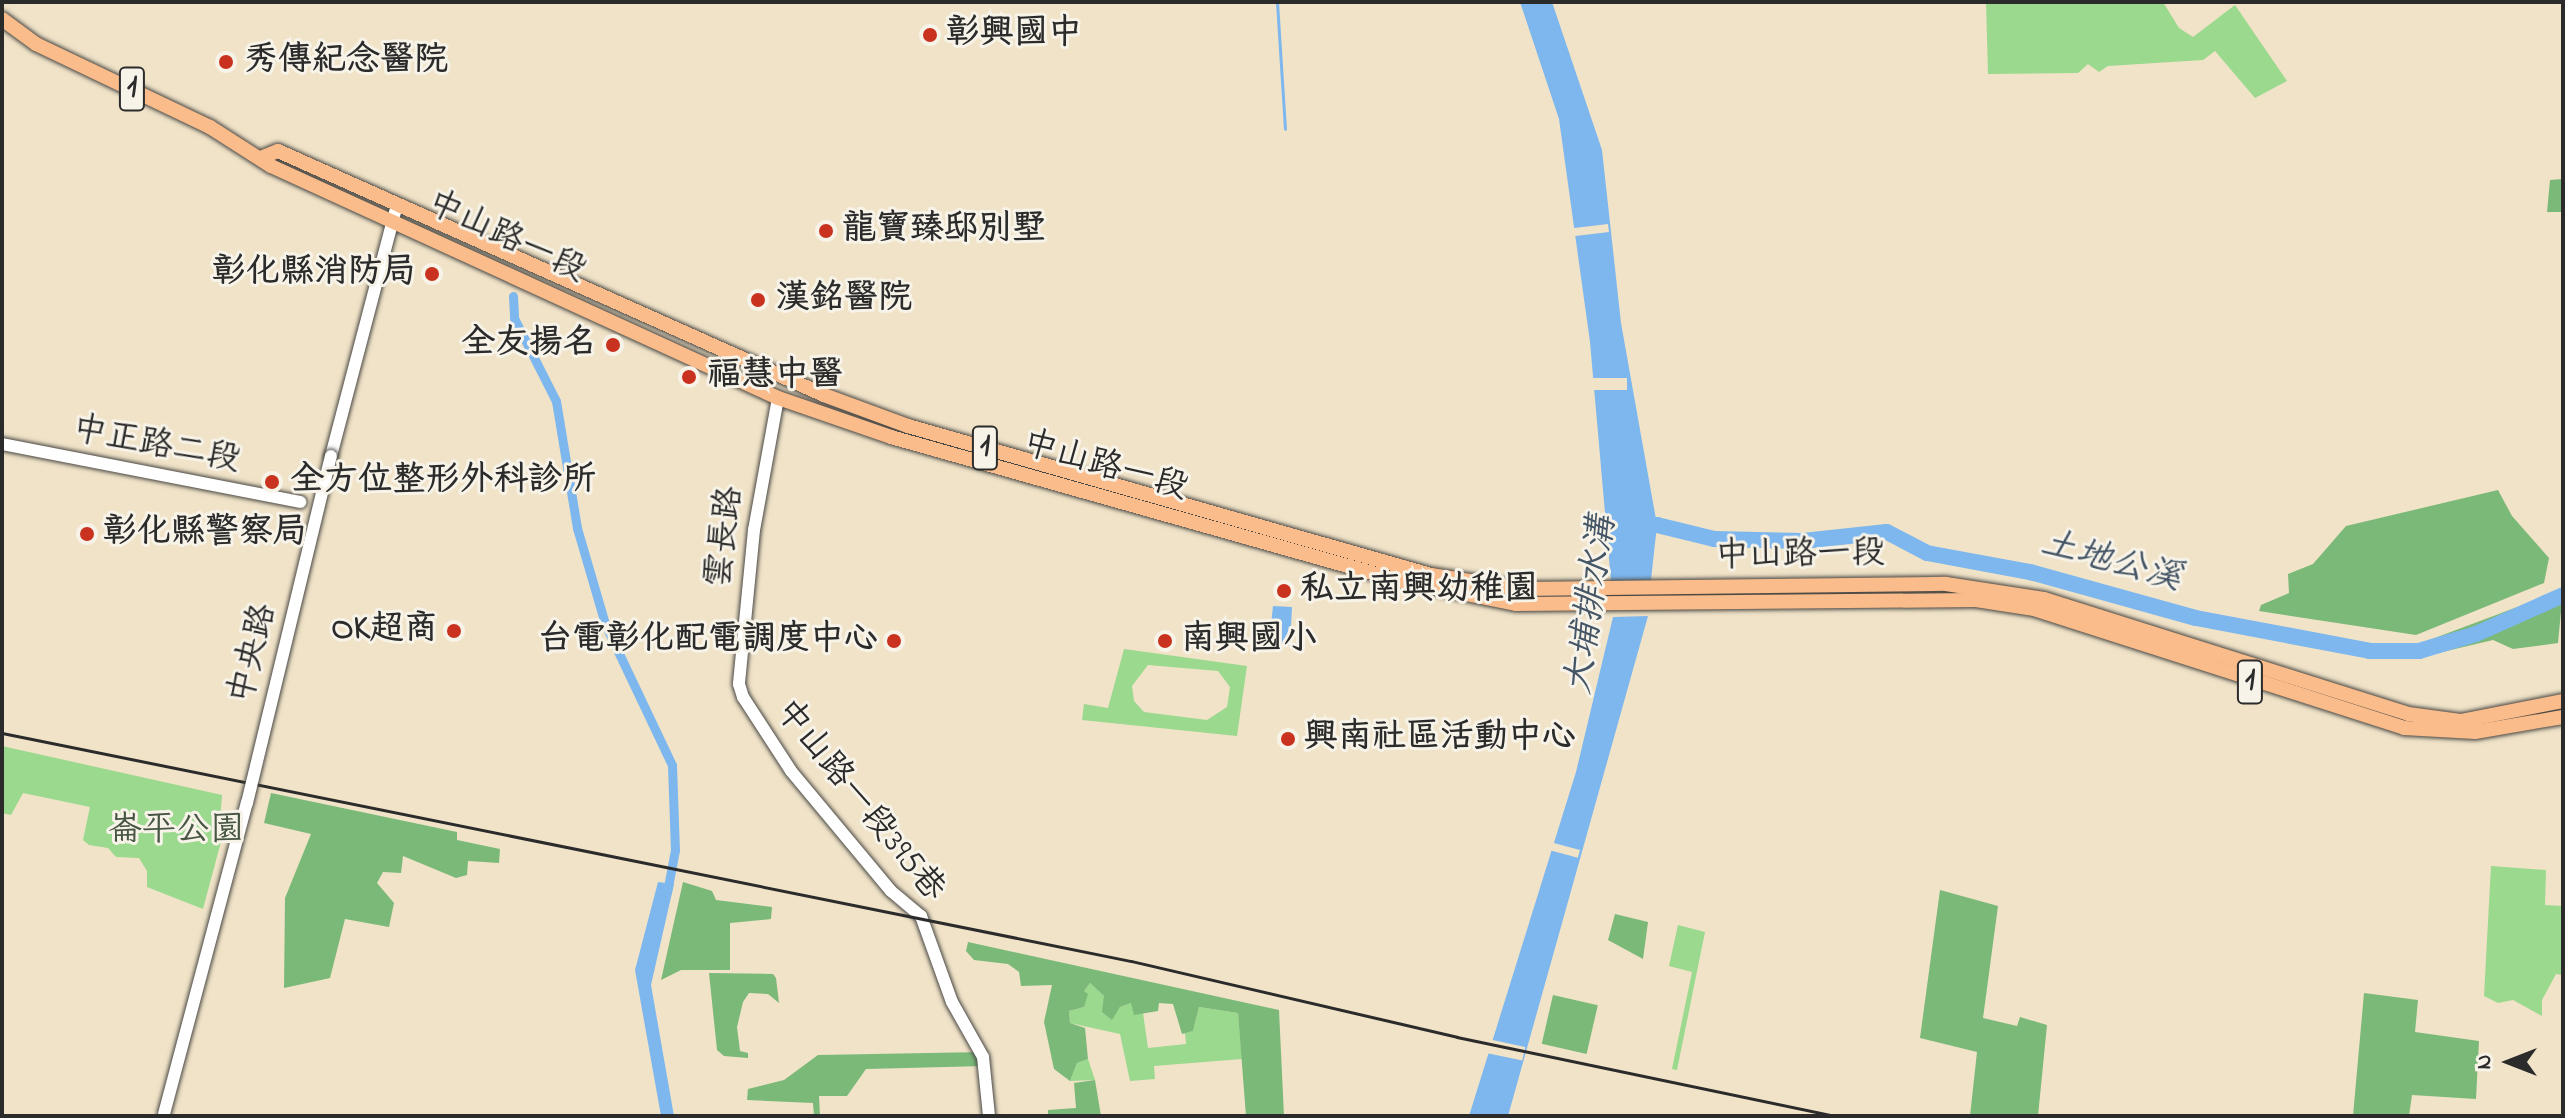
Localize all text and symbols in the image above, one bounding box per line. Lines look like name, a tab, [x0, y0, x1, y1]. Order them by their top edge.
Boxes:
place label: 彰興國中	[946, 15, 1082, 55]
marker: 彰興國中	[921, 26, 939, 44]
place label: 秀傳紀念醫院	[244, 42, 448, 82]
marker: 秀傳紀念醫院	[215, 51, 237, 73]
road number: 1	[118, 61, 146, 117]
street label: 中山路一段	[420, 184, 592, 292]
place label: 龍寶臻邸別墅	[842, 211, 1046, 251]
marker: 龍寶臻邸別墅	[817, 222, 835, 240]
place label: 彰化縣消防局	[212, 254, 416, 294]
marker: 彰化縣消防局	[423, 265, 441, 283]
place label: 漢銘醫院	[776, 280, 912, 320]
marker: 漢銘醫院	[747, 289, 769, 311]
place label: 全友揚名	[461, 325, 597, 365]
marker: 全友揚名	[604, 336, 622, 354]
place label: 福慧中醫	[707, 357, 843, 397]
marker: 福慧中醫	[678, 366, 700, 388]
street label: 中正路二段	[69, 410, 243, 482]
road number: 1	[971, 420, 999, 476]
street label: 中山路一段	[1018, 424, 1192, 510]
place label: 全方位整形外科診所	[290, 462, 596, 502]
marker: 全方位整形外科診所	[261, 471, 283, 493]
street label: 雲長路	[700, 484, 752, 590]
water label: 大埔排水溝	[1558, 513, 1626, 697]
place label: 彰化縣警察局	[103, 514, 307, 554]
water label: 土地公溪	[2036, 523, 2186, 601]
marker: 彰化縣警察局	[78, 525, 96, 543]
street label: 中山路一段	[1715, 534, 1885, 578]
place label: 私立南興幼稚園	[1300, 571, 1538, 611]
marker: 私立南興幼稚園	[1275, 582, 1293, 600]
street label: 中央路	[222, 600, 286, 708]
place label: OK超商	[331, 611, 438, 651]
place label: 台電彰化配電調度中心	[538, 621, 878, 661]
place label: 南興國小	[1181, 621, 1317, 661]
marker: OK超商	[445, 622, 463, 640]
marker: 台電彰化配電調度中心	[885, 632, 903, 650]
marker: 南興國小	[1156, 632, 1174, 650]
road number: 1	[2236, 654, 2264, 710]
street label: 中山路一段395巷	[765, 692, 953, 910]
place label: 興南社區活動中心	[1304, 719, 1576, 759]
marker: 興南社區活動中心	[1279, 730, 1297, 748]
park label: 崙平公園	[108, 812, 244, 852]
north arrow	[2469, 1022, 2549, 1102]
text: N	[2469, 1055, 2501, 1069]

